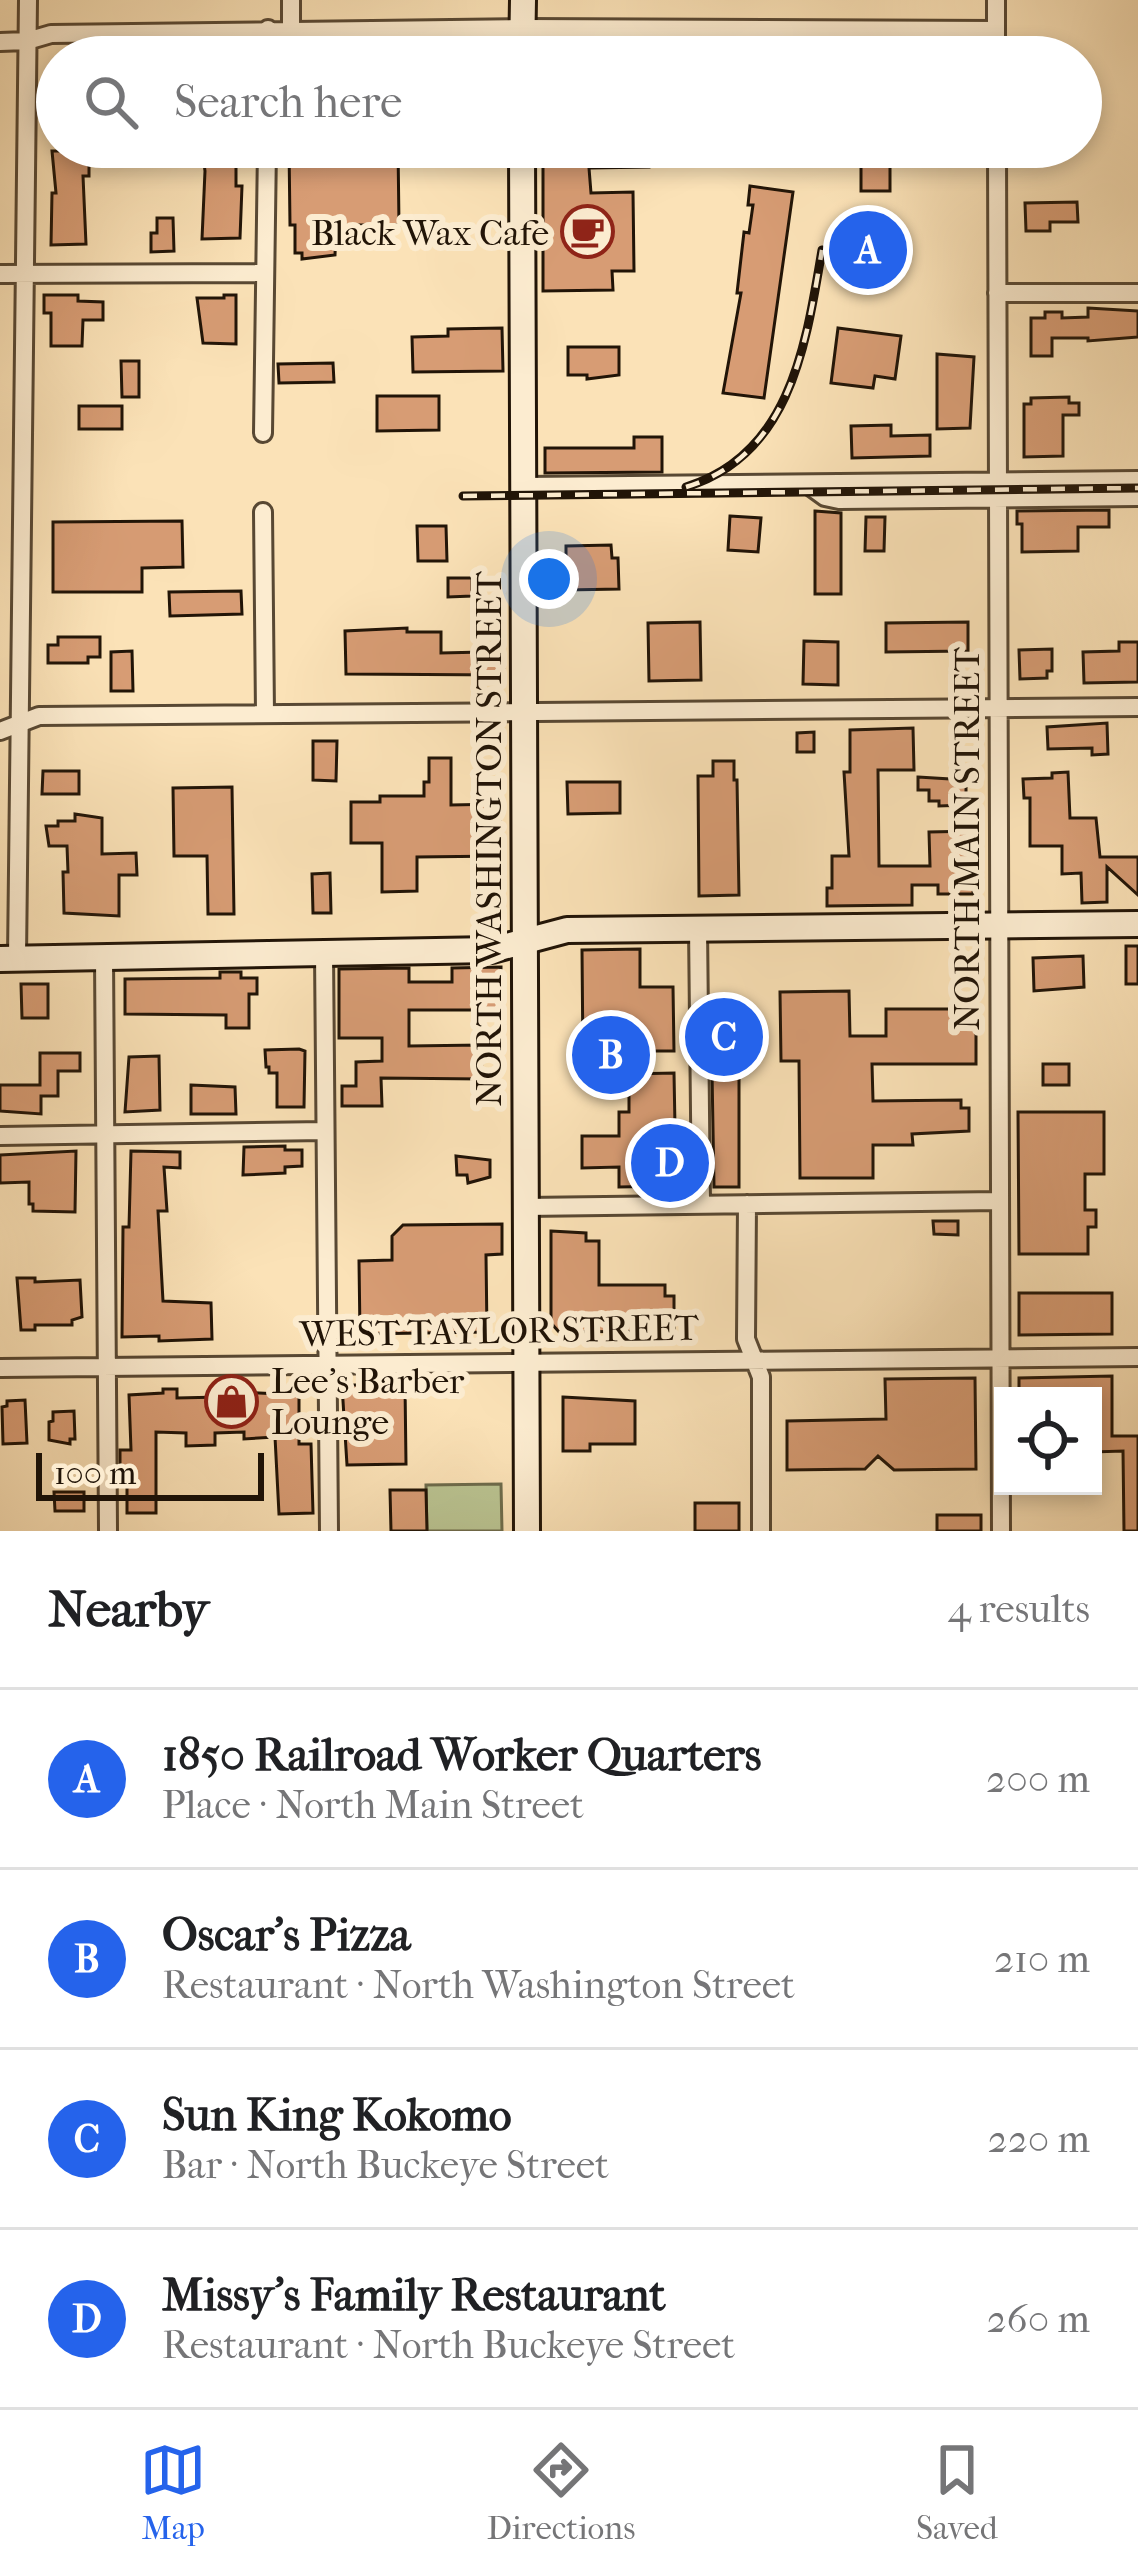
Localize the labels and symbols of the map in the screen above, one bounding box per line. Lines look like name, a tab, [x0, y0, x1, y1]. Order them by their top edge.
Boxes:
cafe icon: Black Wax Cafe	[560, 204, 616, 260]
pin: A	[829, 205, 907, 295]
place label: Black Wax Cafe	[311, 212, 549, 254]
your location	[519, 549, 579, 609]
street label: NORTH WASHINGTON STREET	[468, 571, 510, 1106]
street label: NORTH MAIN STREET	[946, 647, 988, 1030]
pin: C	[685, 992, 763, 1082]
pin: B	[572, 1010, 650, 1100]
pin: D	[631, 1118, 709, 1208]
street label: WEST TAYLOR STREET	[298, 1307, 700, 1355]
place label: Lee’s Barber Lounge	[271, 1360, 465, 1443]
shop icon: Lee’s Barber Lounge	[204, 1373, 260, 1429]
scale bar	[36, 1447, 264, 1500]

